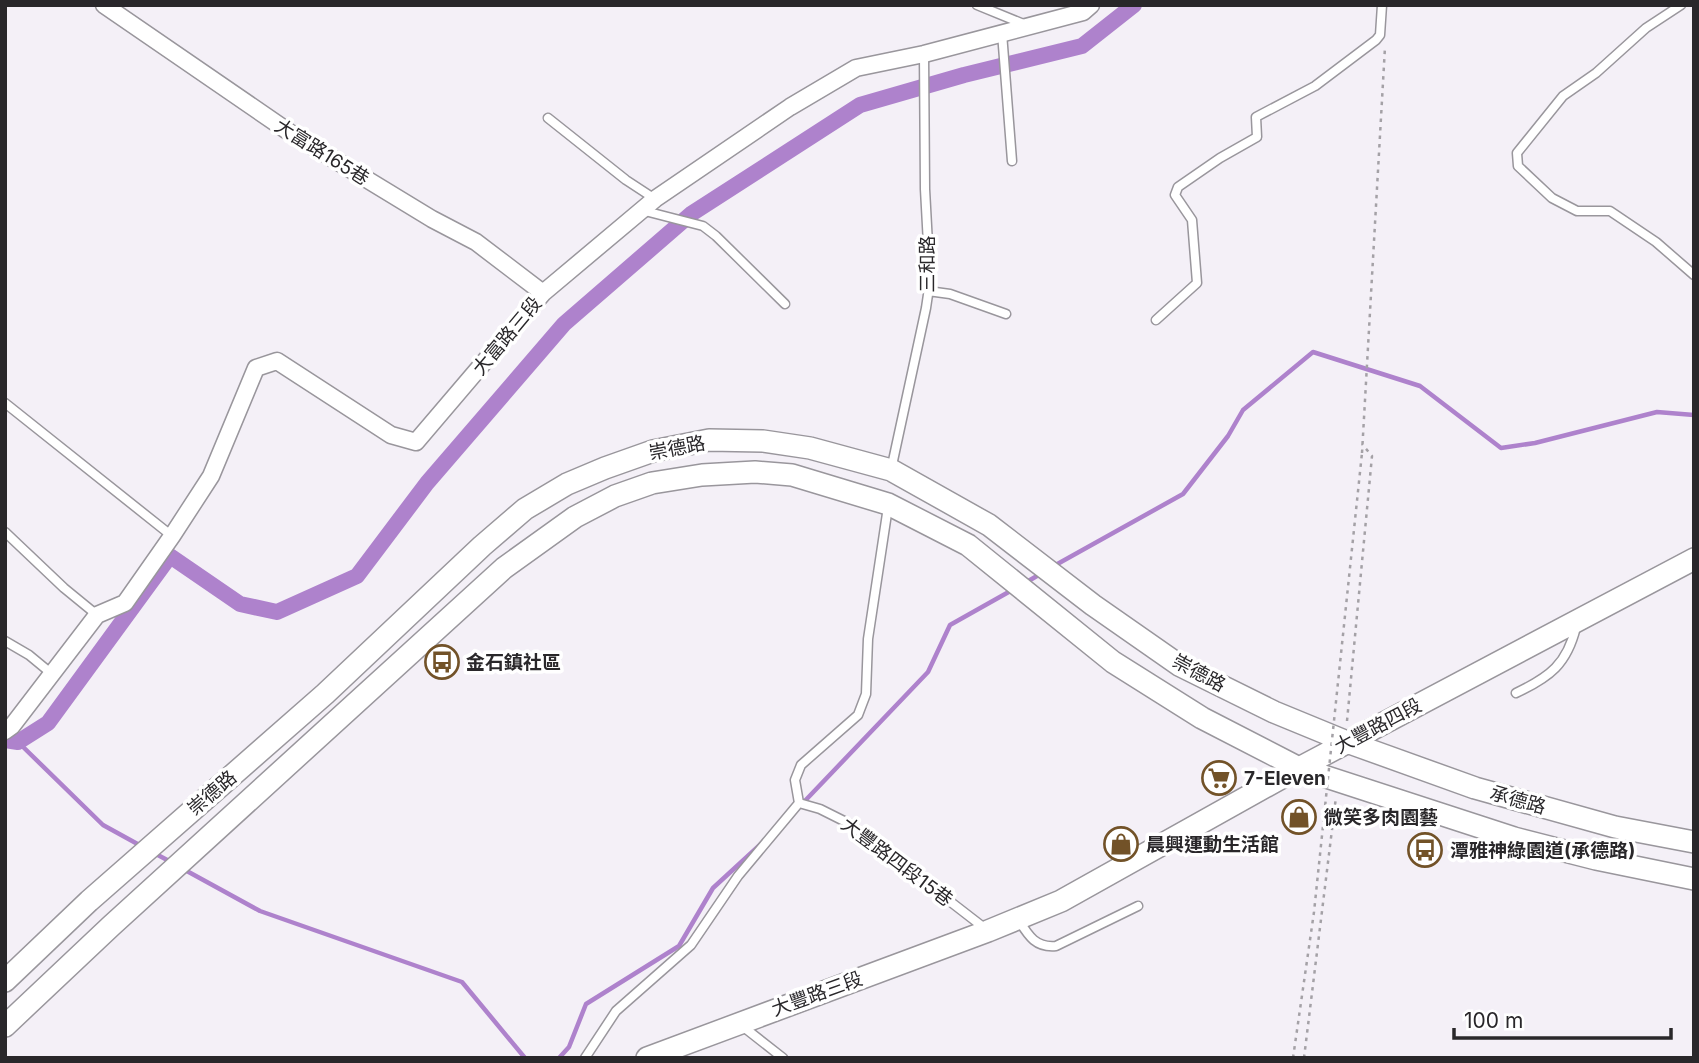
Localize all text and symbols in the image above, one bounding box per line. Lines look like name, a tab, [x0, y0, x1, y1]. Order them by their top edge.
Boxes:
street label: 大富路165巷	[271, 114, 373, 190]
street label: 三和路	[916, 235, 939, 293]
street label: 大富路三段	[468, 292, 546, 380]
street label: 崇德路	[647, 431, 707, 465]
bus stop icon: 金石鎮社區	[423, 643, 461, 681]
street label: 崇德路	[1168, 649, 1230, 697]
place label: 金石鎮社區	[466, 651, 561, 674]
street label: 大豐路四段	[1331, 694, 1425, 758]
supermarket icon: 7-Eleven	[1200, 759, 1238, 797]
street label: 崇德路	[183, 766, 241, 820]
place label: 7-Eleven	[1244, 767, 1326, 790]
street label: 承德路	[1487, 781, 1549, 819]
shop icon: 微笑多肉園藝	[1280, 798, 1318, 836]
place label: 微笑多肉園藝	[1324, 806, 1438, 829]
street label: 大豐路四段15巷	[837, 813, 957, 911]
shop icon: 晨興運動生活館	[1102, 825, 1140, 863]
bus stop icon: 潭雅神綠園道(承德路)	[1406, 831, 1444, 869]
place label: 晨興運動生活館	[1146, 833, 1279, 856]
place label: 潭雅神綠園道(承德路)	[1450, 839, 1635, 862]
street label: 大豐路三段	[768, 967, 866, 1021]
scale bar	[1454, 996, 1671, 1040]
text: 100 m	[1464, 1008, 1523, 1033]

